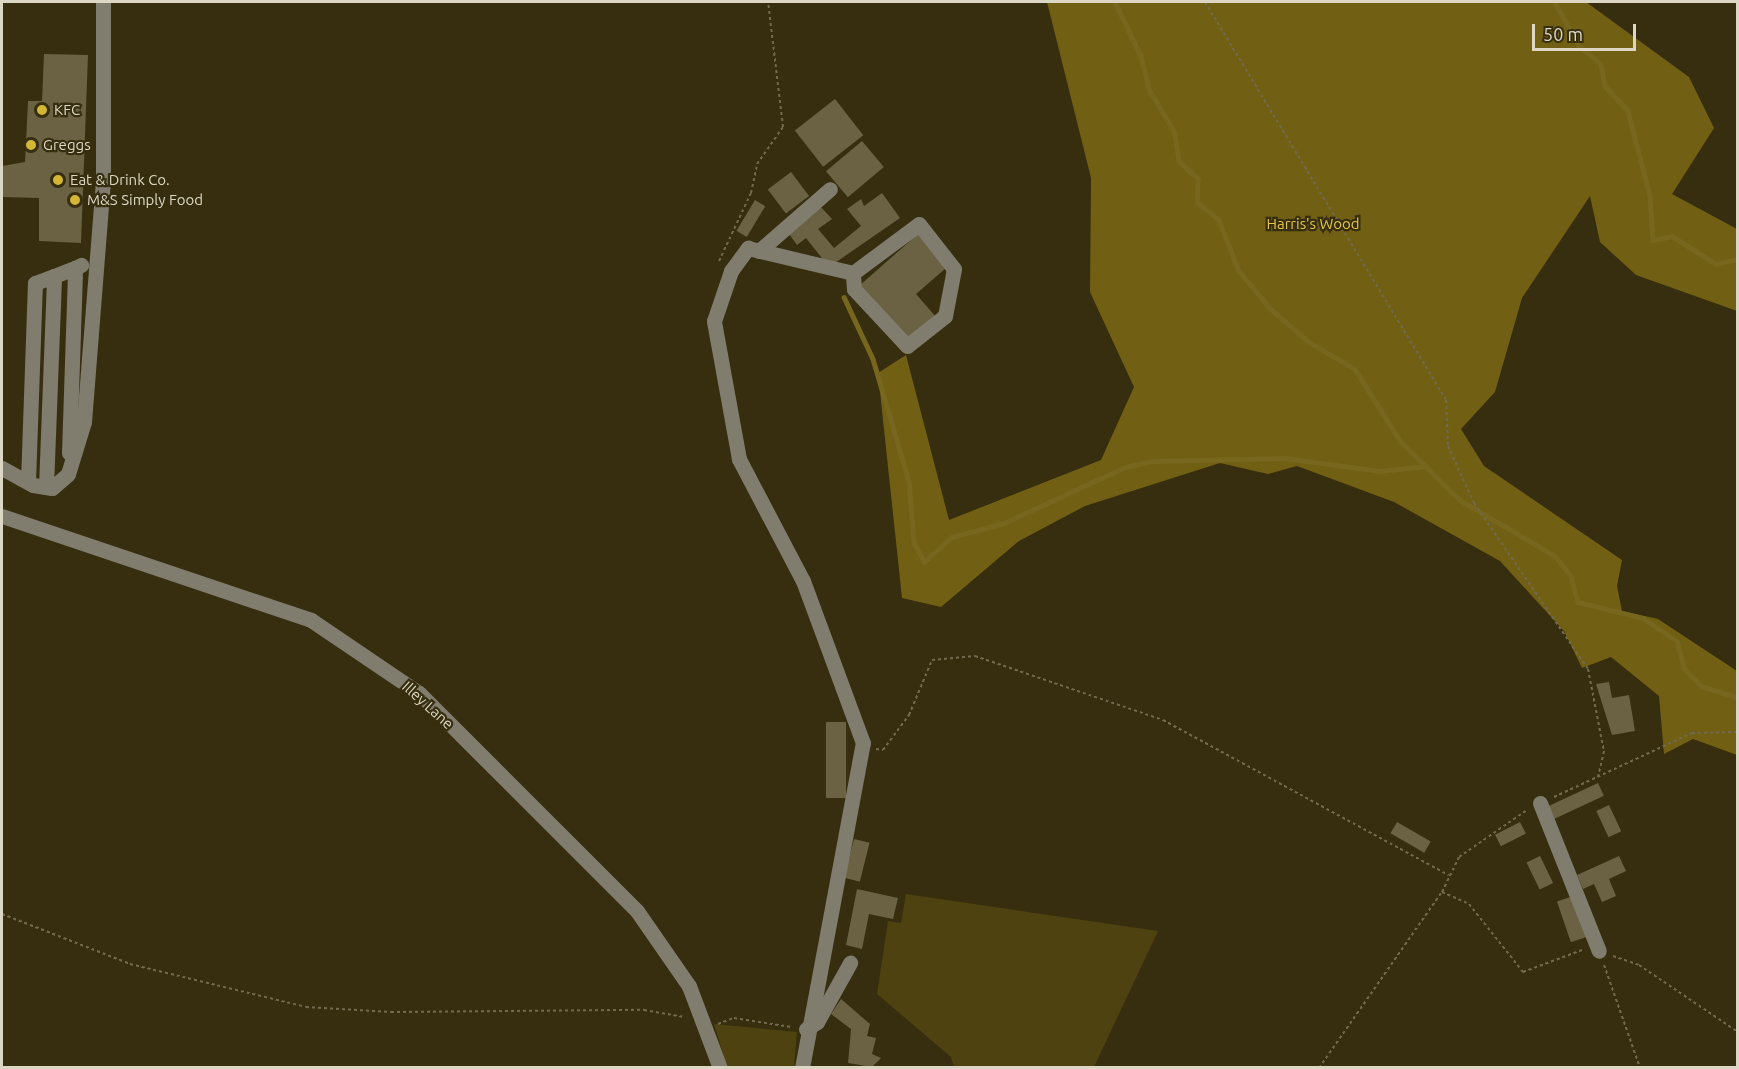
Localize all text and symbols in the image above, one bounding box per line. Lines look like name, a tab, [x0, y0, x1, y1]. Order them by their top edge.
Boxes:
scale bar	[1535, 12, 1638, 50]
text: 50 m	[1543, 24, 1583, 44]
place label: KFC	[54, 101, 80, 119]
marker: KFC	[35, 103, 49, 117]
place label: Greggs	[43, 136, 91, 154]
marker: Greggs	[24, 138, 38, 152]
place label: Eat & Drink Co.	[70, 171, 170, 189]
marker: Eat & Drink Co.	[51, 173, 65, 187]
place label: M&S Simply Food	[87, 191, 203, 209]
marker: M&S Simply Food	[68, 193, 82, 207]
park label: Harris's Wood	[1266, 215, 1360, 233]
street label: Illey Lane	[399, 677, 457, 733]

